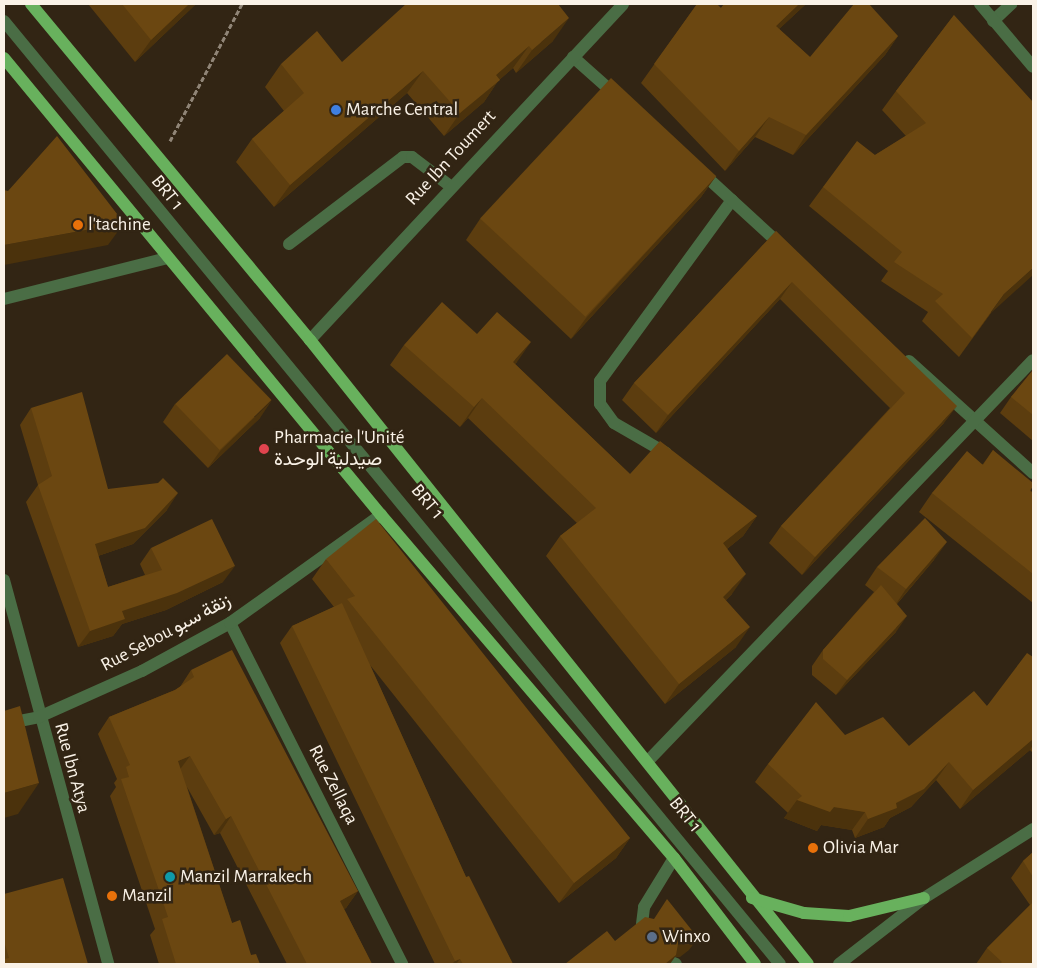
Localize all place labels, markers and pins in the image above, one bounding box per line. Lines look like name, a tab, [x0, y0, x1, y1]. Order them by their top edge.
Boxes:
place label: Marche Central	[346, 99, 458, 121]
marker: Marche Central	[330, 104, 342, 116]
place label: l'tachine	[88, 214, 151, 236]
marker: l'tachine	[72, 219, 84, 231]
place label: Pharmacie l'Unité صيدلية الوحدة	[274, 427, 405, 471]
marker: Pharmacie l'Unité صيدلية الوحدة	[258, 443, 270, 455]
place label: Olivia Mar	[823, 837, 898, 859]
marker: Olivia Mar	[807, 842, 819, 854]
place label: Manzil Marrakech	[180, 866, 312, 888]
marker: Manzil Marrakech	[164, 871, 176, 883]
place label: Manzil	[122, 885, 172, 907]
marker: Manzil	[106, 890, 118, 902]
place label: Winxo	[662, 926, 711, 948]
marker: Winxo	[646, 931, 658, 943]

